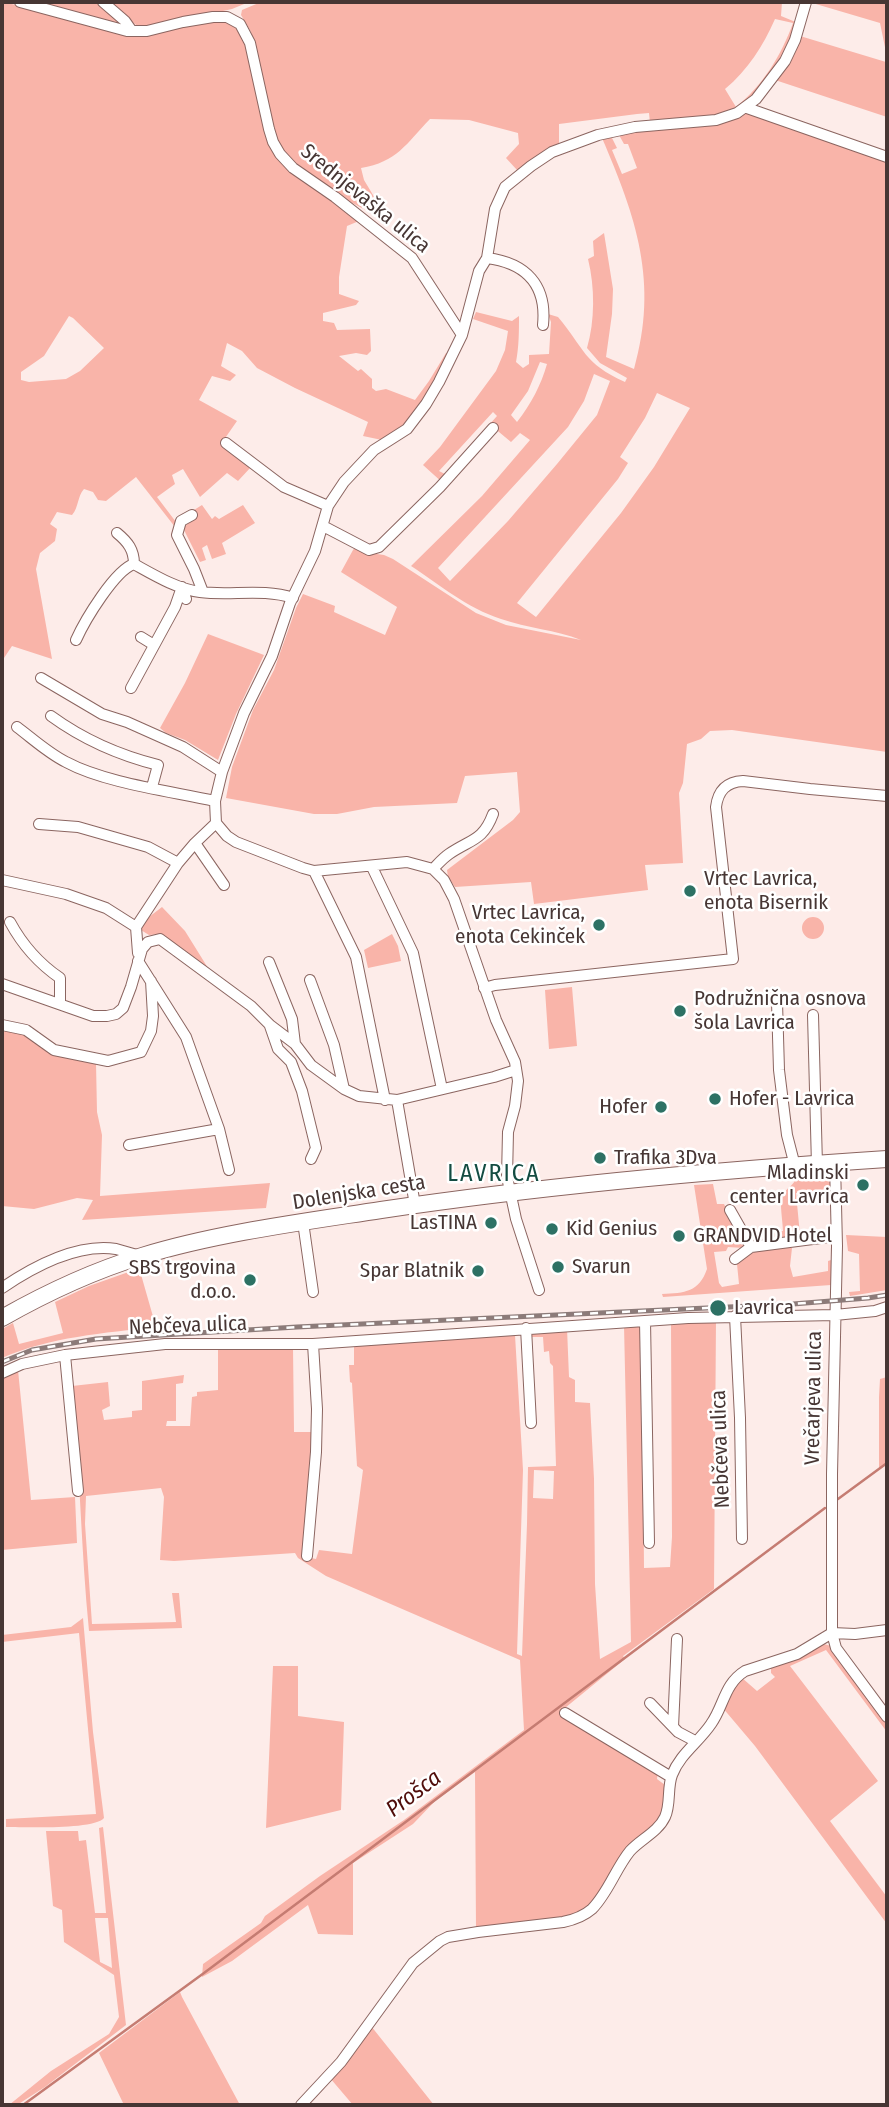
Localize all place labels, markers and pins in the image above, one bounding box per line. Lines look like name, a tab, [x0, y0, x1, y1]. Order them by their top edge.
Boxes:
place label: Vrtec Lavrica, enota Bisernik	[704, 866, 828, 916]
marker: Vrtec Lavrica, enota Bisernik	[682, 883, 698, 899]
place label: Vrtec Lavrica, enota Cekinček	[455, 900, 585, 950]
marker: Vrtec Lavrica, enota Cekinček	[591, 917, 607, 933]
place label: Podružnična osnova šola Lavrica	[694, 986, 866, 1036]
marker: Podružnična osnova šola Lavrica	[672, 1003, 688, 1019]
place label: Hofer - Lavrica	[729, 1086, 854, 1112]
marker: Hofer - Lavrica	[707, 1091, 723, 1107]
place label: Hofer	[599, 1094, 647, 1120]
marker: Hofer	[653, 1099, 669, 1115]
place label: Trafika 3Dva	[614, 1145, 717, 1171]
marker: Trafika 3Dva	[592, 1150, 608, 1166]
place label: Mladinski center Lavrica	[730, 1160, 849, 1210]
marker: Mladinski center Lavrica	[855, 1177, 871, 1193]
place label: LasTINA	[410, 1210, 477, 1236]
marker: LasTINA	[483, 1215, 499, 1231]
place label: Kid Genius	[566, 1216, 657, 1242]
marker: Kid Genius	[544, 1221, 560, 1237]
place label: GRANDVID Hotel	[693, 1223, 832, 1249]
marker: GRANDVID Hotel	[671, 1228, 687, 1244]
place label: Svarun	[572, 1254, 631, 1280]
place label: SBS trgovina d.o.o.	[129, 1255, 236, 1305]
place label: Spar Blatnik	[360, 1258, 464, 1284]
marker: Svarun	[550, 1259, 566, 1275]
marker: Spar Blatnik	[470, 1263, 486, 1279]
marker: SBS trgovina d.o.o.	[242, 1272, 258, 1288]
place label: Lavrica	[734, 1295, 794, 1321]
marker: Lavrica	[708, 1298, 728, 1318]

